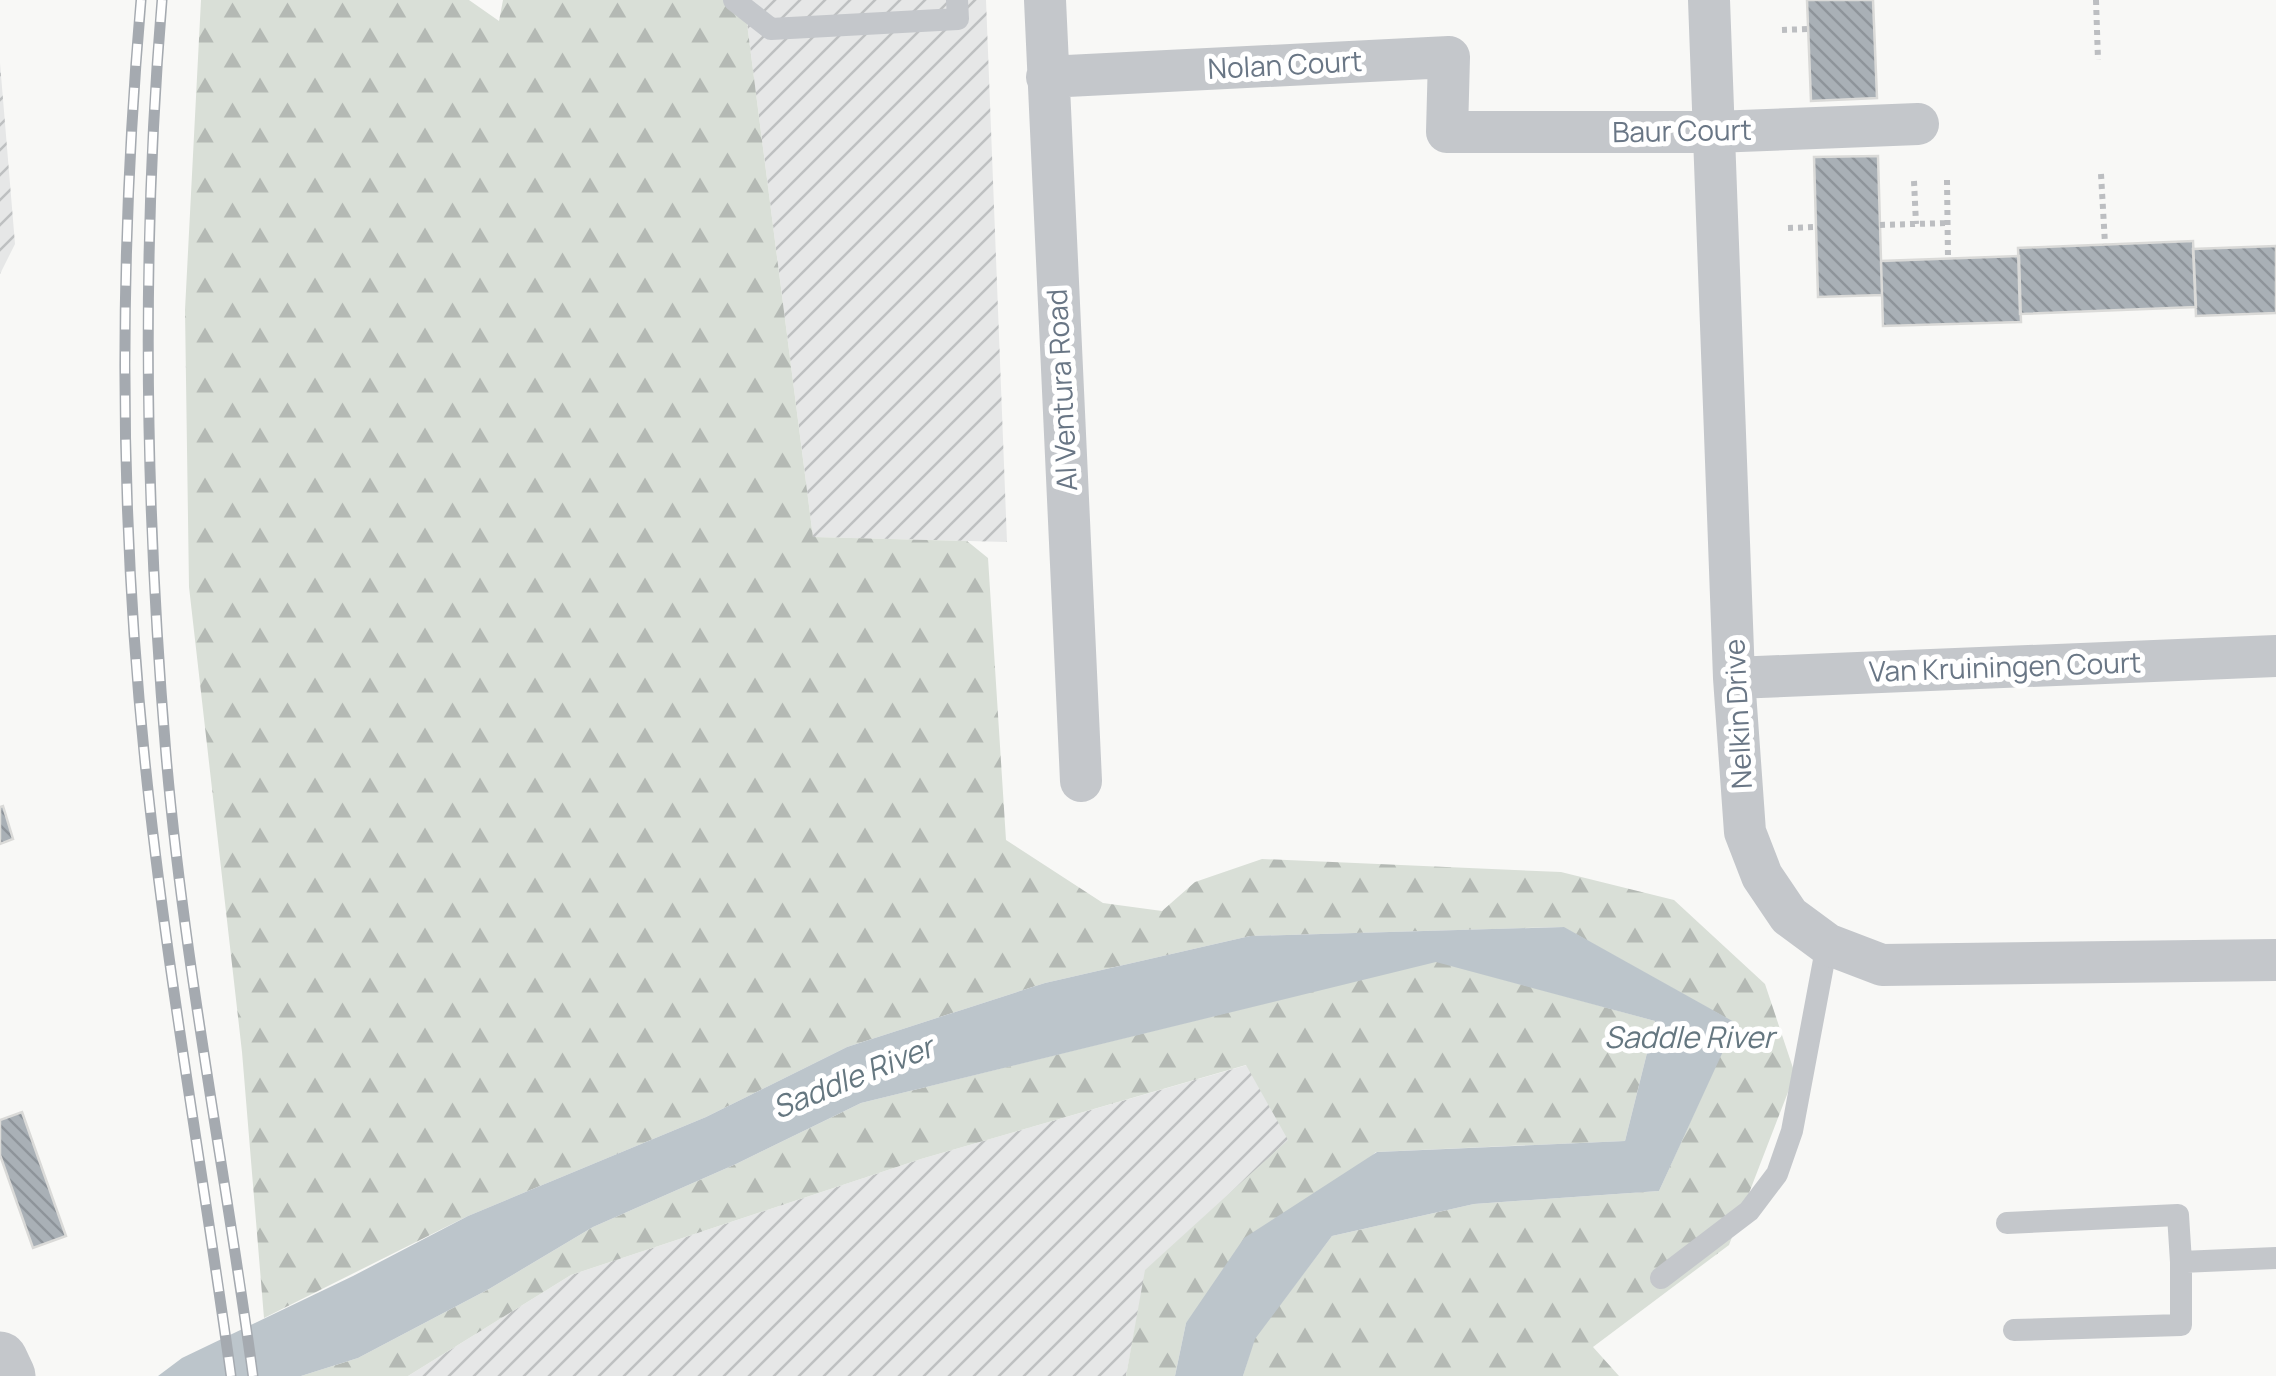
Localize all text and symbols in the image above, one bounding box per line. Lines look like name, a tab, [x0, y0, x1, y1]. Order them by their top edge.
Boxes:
street label: Nolan Court	[1207, 41, 1363, 87]
street label: Baur Court	[1612, 110, 1752, 150]
street label: Al Ventura Road	[1037, 288, 1085, 492]
street label: Nelkin Drive	[1714, 638, 1760, 790]
street label: Van Kruiningen Court	[1868, 642, 2142, 690]
water label: Saddle River	[1604, 1016, 1778, 1057]
water label: Saddle River	[766, 1024, 943, 1127]

